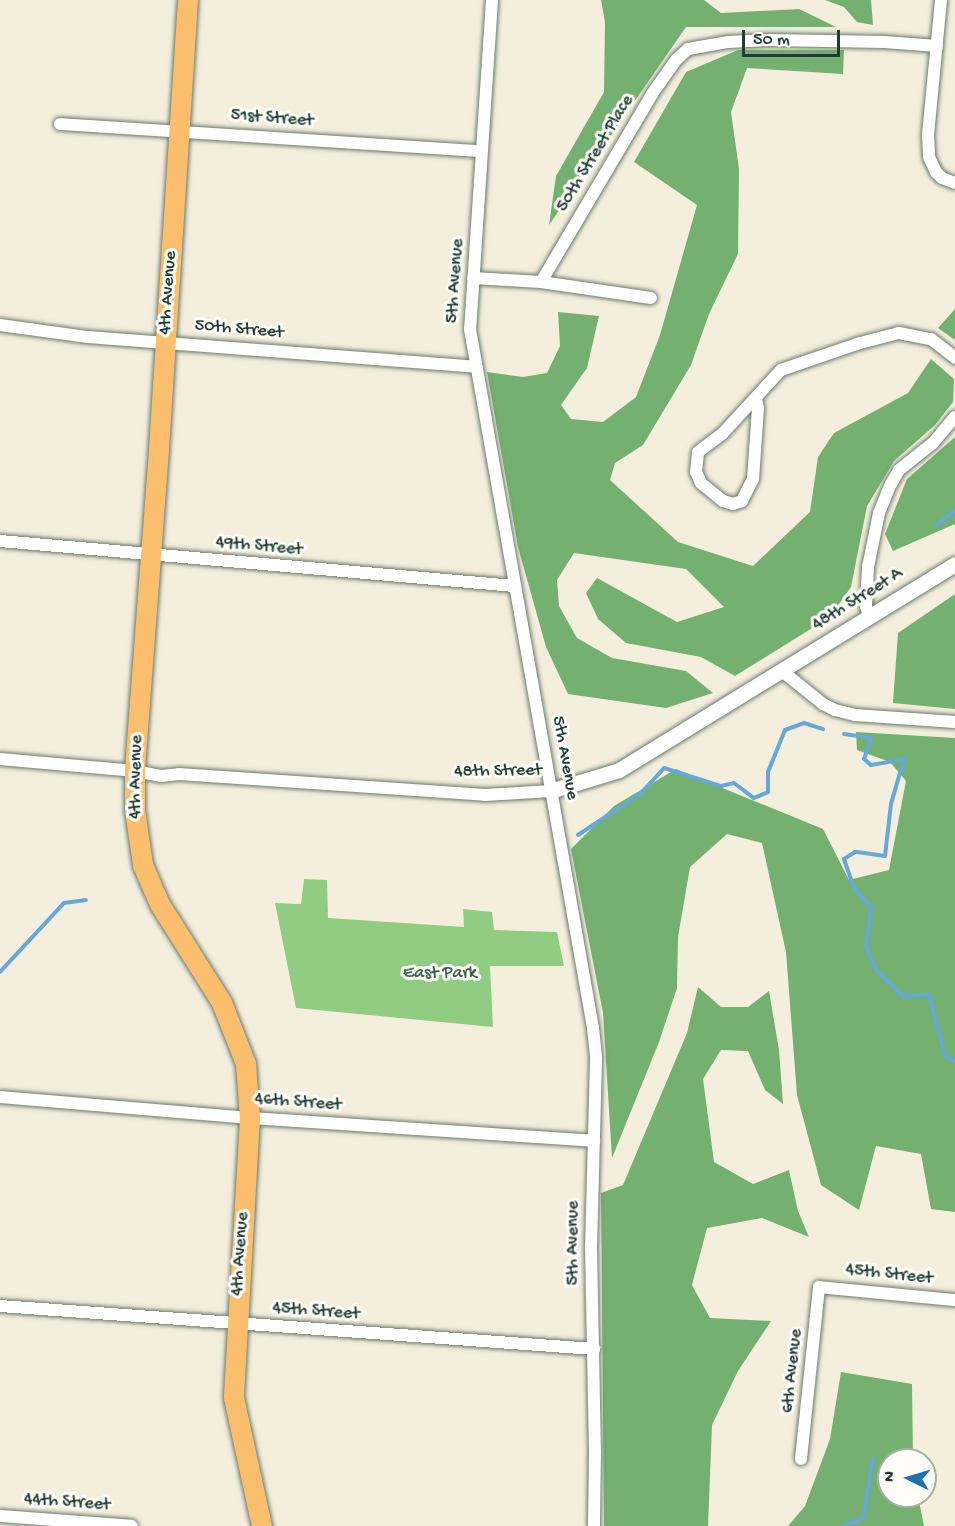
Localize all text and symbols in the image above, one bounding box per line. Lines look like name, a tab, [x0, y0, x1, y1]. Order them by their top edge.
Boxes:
scale bar	[745, 18, 842, 56]
text: 50 m	[753, 30, 790, 51]
street label: 50th Street Place	[553, 92, 639, 216]
street label: 51st Street	[230, 105, 314, 133]
street label: 5th Avenue	[442, 238, 470, 324]
street label: 4th Avenue	[155, 250, 183, 336]
street label: 50th Street	[194, 315, 284, 345]
street label: 49th Street	[215, 532, 303, 562]
street label: 48th Street A	[809, 564, 907, 636]
street label: 5th Avenue	[546, 714, 582, 802]
street label: 4th Avenue	[125, 735, 149, 819]
street label: 48th Street	[454, 760, 542, 784]
park label: East Park	[403, 963, 477, 985]
street label: 46th Street	[254, 1089, 342, 1117]
street label: 5th Avenue	[563, 1201, 585, 1285]
street label: 4th Avenue	[227, 1211, 255, 1297]
street label: 45th Street	[844, 1260, 934, 1290]
street label: 45th Street	[272, 1298, 360, 1326]
street label: 6th Avenue	[778, 1328, 808, 1414]
north arrow	[877, 1448, 937, 1508]
text: N	[881, 1471, 900, 1483]
street label: 44th Street	[23, 1489, 111, 1517]

